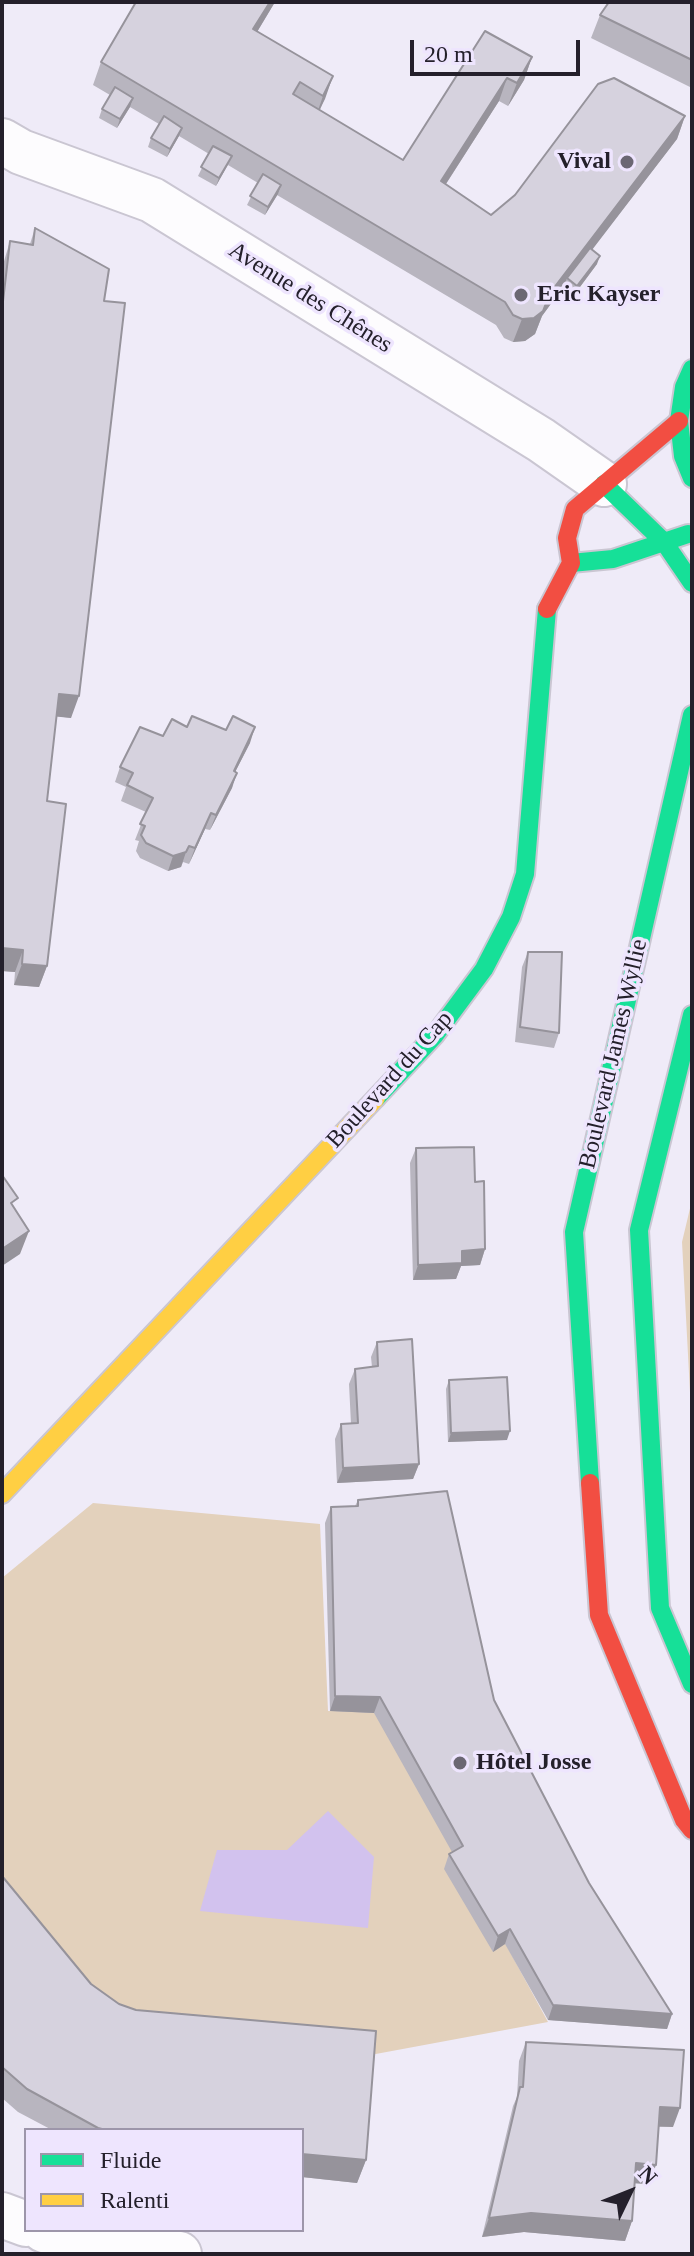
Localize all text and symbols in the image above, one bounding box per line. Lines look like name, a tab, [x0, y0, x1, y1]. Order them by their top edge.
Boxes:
scale bar	[414, 24, 584, 74]
text: 20 m	[424, 41, 473, 67]
place label: Vival	[557, 148, 611, 176]
marker: Vival	[618, 153, 636, 171]
street label: Avenue des Chênes	[223, 236, 397, 360]
place label: Eric Kayser	[537, 281, 660, 309]
marker: Eric Kayser	[512, 286, 530, 304]
street label: Boulevard James Wyllie	[574, 937, 654, 1171]
street label: Boulevard du Cap	[321, 1005, 459, 1155]
place label: Hôtel Josse	[476, 1749, 591, 1777]
marker: Hôtel Josse	[451, 1754, 469, 1772]
legend	[24, 2128, 304, 2232]
text: Fluide	[100, 2147, 161, 2173]
north arrow	[590, 2152, 670, 2232]
text: N	[633, 2161, 662, 2190]
text: Ralenti	[100, 2187, 169, 2213]

